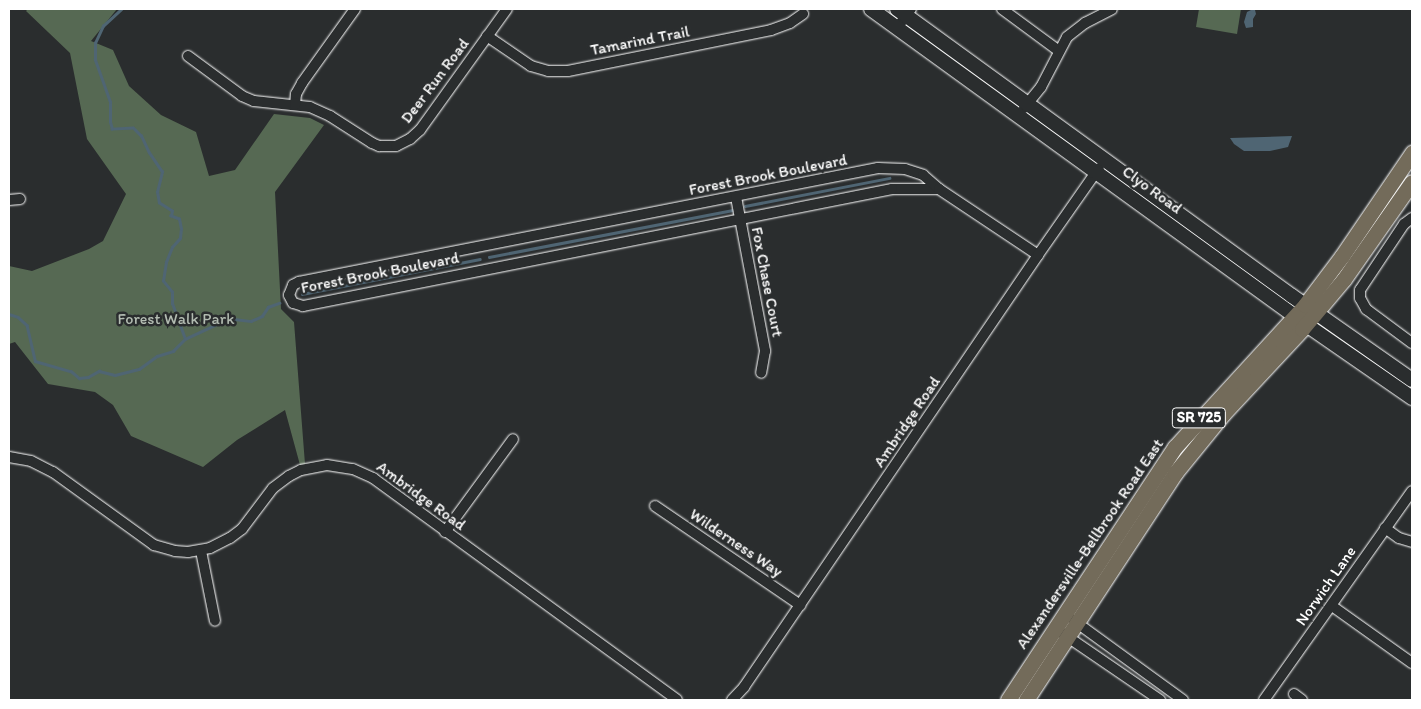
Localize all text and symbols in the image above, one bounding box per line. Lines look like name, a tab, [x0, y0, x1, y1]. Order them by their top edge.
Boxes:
street label: Tamarind Trail	[589, 22, 691, 60]
street label: Deer Run Road	[397, 35, 473, 127]
street label: Forest Brook Boulevard	[687, 150, 849, 200]
street label: Clyo Road	[1119, 162, 1185, 218]
street label: Fox Chase Court	[747, 225, 787, 339]
street label: Forest Brook Boulevard	[299, 248, 461, 298]
park label: Forest Walk Park	[118, 309, 234, 329]
street label: Ambridge Road	[870, 373, 944, 471]
road number: SR 725	[1172, 406, 1226, 430]
street label: Alexandersville-Bellbrook Road East	[1012, 435, 1168, 653]
street label: Ambridge Road	[373, 457, 469, 535]
street label: Wilderness Way	[686, 505, 786, 581]
street label: Norwich Lane	[1291, 542, 1361, 630]

